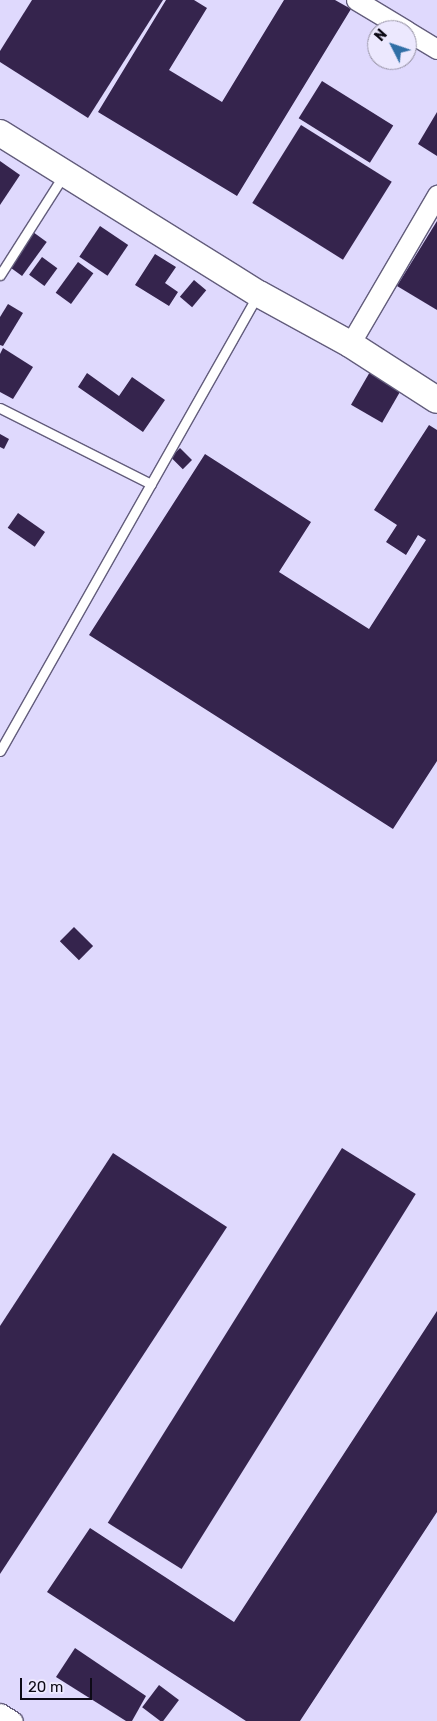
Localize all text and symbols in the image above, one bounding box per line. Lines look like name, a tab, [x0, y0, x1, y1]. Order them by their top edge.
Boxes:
north arrow	[367, 20, 417, 70]
text: N	[371, 26, 391, 45]
scale bar	[22, 1668, 95, 1700]
text: 20 m	[28, 1678, 63, 1696]

